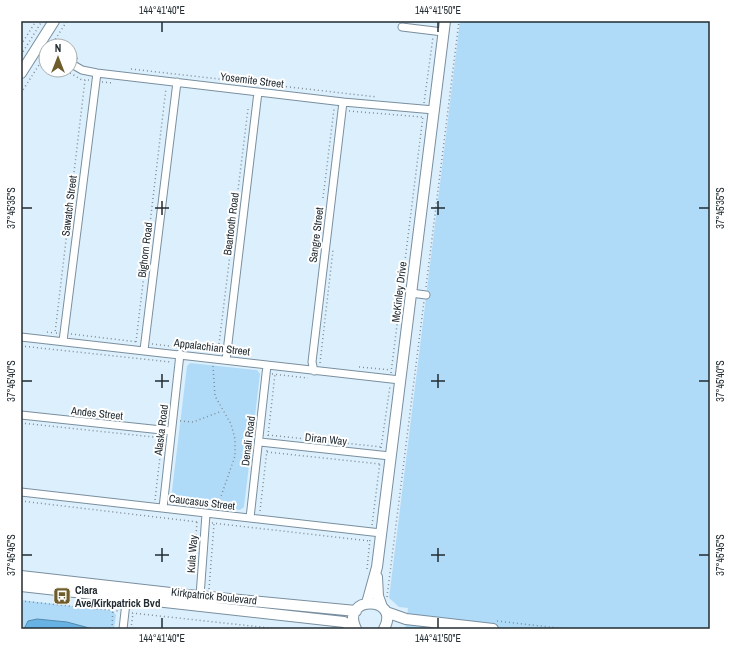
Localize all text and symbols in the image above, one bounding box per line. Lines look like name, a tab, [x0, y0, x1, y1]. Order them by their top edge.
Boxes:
text: 144°41'40"E	[139, 4, 185, 17]
text: 144°41'50"E	[415, 4, 461, 17]
north arrow	[38, 38, 78, 78]
text: N	[55, 41, 61, 55]
street label: Yosemite Street	[219, 69, 285, 91]
street label: Sawatch Street	[58, 174, 80, 237]
text: 37°45'35"S	[5, 187, 18, 229]
text: 37°45'35"S	[714, 187, 727, 229]
street label: Beartooth Road	[220, 192, 242, 256]
street label: Sangre Street	[306, 206, 326, 263]
street label: Bighorn Road	[135, 222, 155, 278]
street label: McKinley Drive	[388, 261, 410, 323]
street label: Appalachian Street	[172, 335, 251, 359]
text: 37°45'40"S	[5, 360, 18, 402]
text: 37°45'40"S	[714, 360, 727, 402]
street label: Andes Street	[69, 403, 124, 423]
street label: Alaska Road	[151, 404, 171, 457]
street label: Denali Road	[238, 415, 258, 467]
street label: Diran Way	[304, 430, 348, 448]
street label: Caucasus Street	[168, 491, 236, 513]
text: 37°45'45"S	[5, 534, 18, 576]
street label: Kula Way	[184, 534, 200, 574]
text: 37°45'45"S	[714, 534, 727, 576]
place label: Clara Ave/Kirkpatrick Bvd	[75, 583, 160, 610]
street label: Kirkpatrick Boulevard	[170, 585, 258, 607]
bus stop icon: Clara Ave/Kirkpatrick Bvd	[52, 586, 72, 606]
text: 144°41'40"E	[139, 632, 185, 645]
text: 144°41'50"E	[415, 632, 461, 645]

